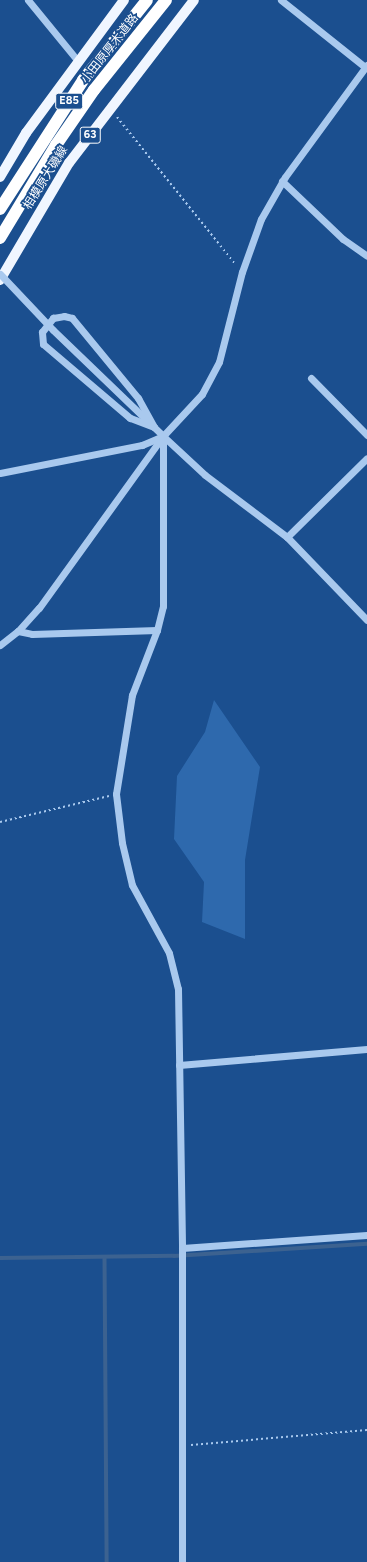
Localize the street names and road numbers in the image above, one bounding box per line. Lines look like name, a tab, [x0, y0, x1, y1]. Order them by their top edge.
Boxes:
street label: 小田原厚木道路	[78, 11, 142, 87]
road number: E85	[55, 92, 83, 110]
road number: 63	[79, 126, 101, 144]
street label: 相模原大磯線	[21, 144, 71, 212]

